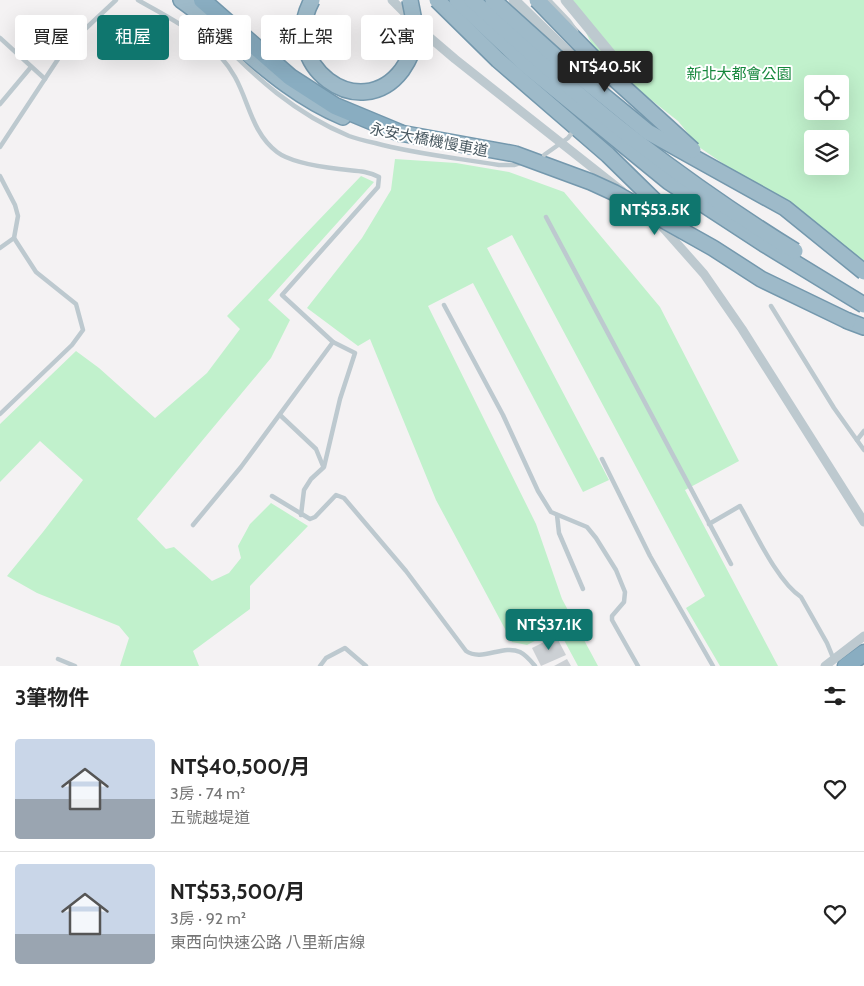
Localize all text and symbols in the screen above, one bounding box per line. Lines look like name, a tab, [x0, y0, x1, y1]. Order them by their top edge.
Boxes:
chip: 買屋	[15, 15, 87, 60]
chip: 租屋	[97, 15, 169, 60]
chip: 篩選	[179, 15, 251, 60]
chip: 新上架	[261, 15, 351, 60]
chip: 公寓	[361, 15, 433, 60]
pin: NT$40.5K	[553, 51, 657, 93]
text: NT$40.5K	[569, 57, 641, 76]
park label: 新北大都會公園	[686, 65, 792, 83]
map controls	[804, 75, 849, 175]
button: locate	[804, 75, 849, 120]
street label: 永安大橋機慢車道	[368, 120, 490, 160]
button: layers	[804, 130, 849, 175]
pin: NT$53.5K	[603, 194, 707, 236]
text: NT$53.5K	[621, 200, 689, 219]
pin: NT$37.1K	[497, 608, 601, 651]
text: NT$37.1K	[517, 615, 581, 634]
icon: filters	[821, 682, 849, 710]
text: 3筆物件	[15, 685, 89, 710]
text: NT$40,500/月	[170, 754, 310, 779]
icon: home	[55, 759, 115, 819]
icon: heart	[821, 775, 849, 803]
text: 3房 · 74 m²	[170, 784, 245, 803]
text: 五號越堤道	[170, 808, 250, 827]
text: NT$53,500/月	[170, 879, 305, 904]
icon: home	[55, 884, 115, 944]
icon: heart	[821, 900, 849, 928]
text: 3房 · 92 m²	[170, 909, 246, 928]
text: 東西向快速公路 八里新店線	[170, 933, 366, 952]

